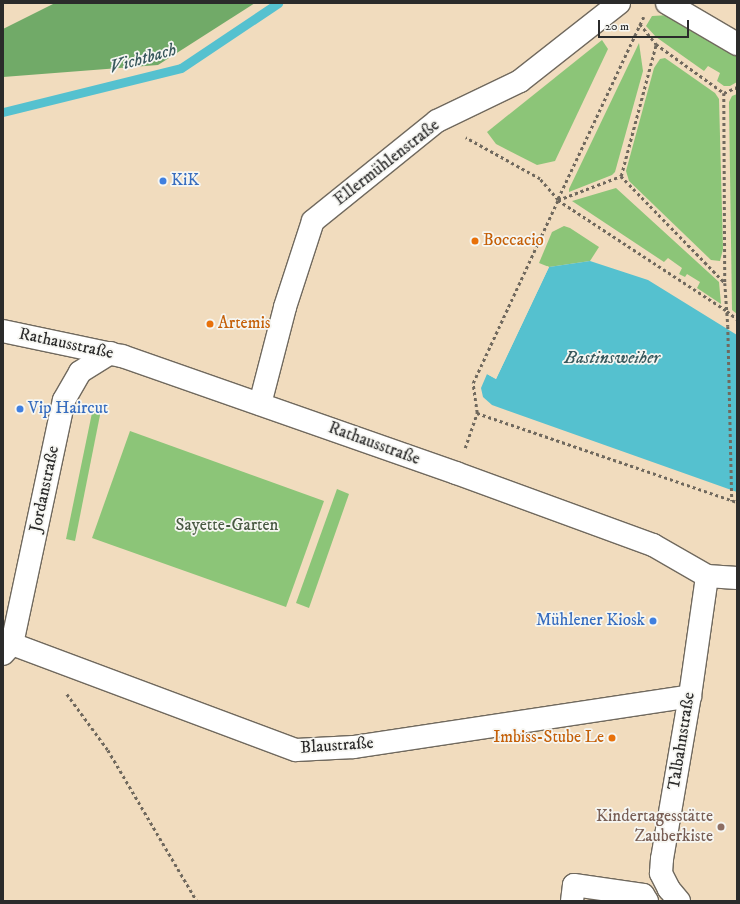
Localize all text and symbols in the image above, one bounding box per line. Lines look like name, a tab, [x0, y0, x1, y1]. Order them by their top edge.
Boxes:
scale bar	[600, 12, 691, 38]
text: 20 m	[605, 19, 629, 34]
water label: Vichtbach	[107, 39, 179, 79]
street label: Ellermühlenstraße	[330, 115, 444, 211]
place label: KiK	[171, 171, 199, 191]
marker: KiK	[158, 176, 168, 186]
place label: Boccacio	[483, 231, 544, 251]
marker: Boccacio	[470, 236, 480, 246]
place label: Artemis	[218, 314, 270, 334]
marker: Artemis	[205, 319, 215, 329]
street label: Rathausstraße	[17, 324, 115, 364]
water label: Bastinsweiher	[564, 347, 660, 369]
place label: Vip Haircut	[28, 399, 108, 419]
marker: Vip Haircut	[15, 404, 25, 414]
street label: Rathausstraße	[325, 418, 423, 470]
street label: Jordanstraße	[26, 444, 64, 534]
park label: Sayette-Garten	[176, 516, 278, 536]
place label: Mühlener Kiosk	[536, 611, 645, 631]
marker: Mühlener Kiosk	[648, 616, 658, 626]
street label: Talbahnstraße	[664, 691, 700, 791]
place label: Imbiss-Stube Le	[493, 728, 604, 748]
street label: Blaustraße	[300, 733, 374, 759]
marker: Imbiss-Stube Le	[607, 733, 617, 743]
place label: Kindertagesstätte Zauberkiste	[596, 807, 713, 847]
marker: Kindertagesstätte Zauberkiste	[716, 822, 726, 832]

